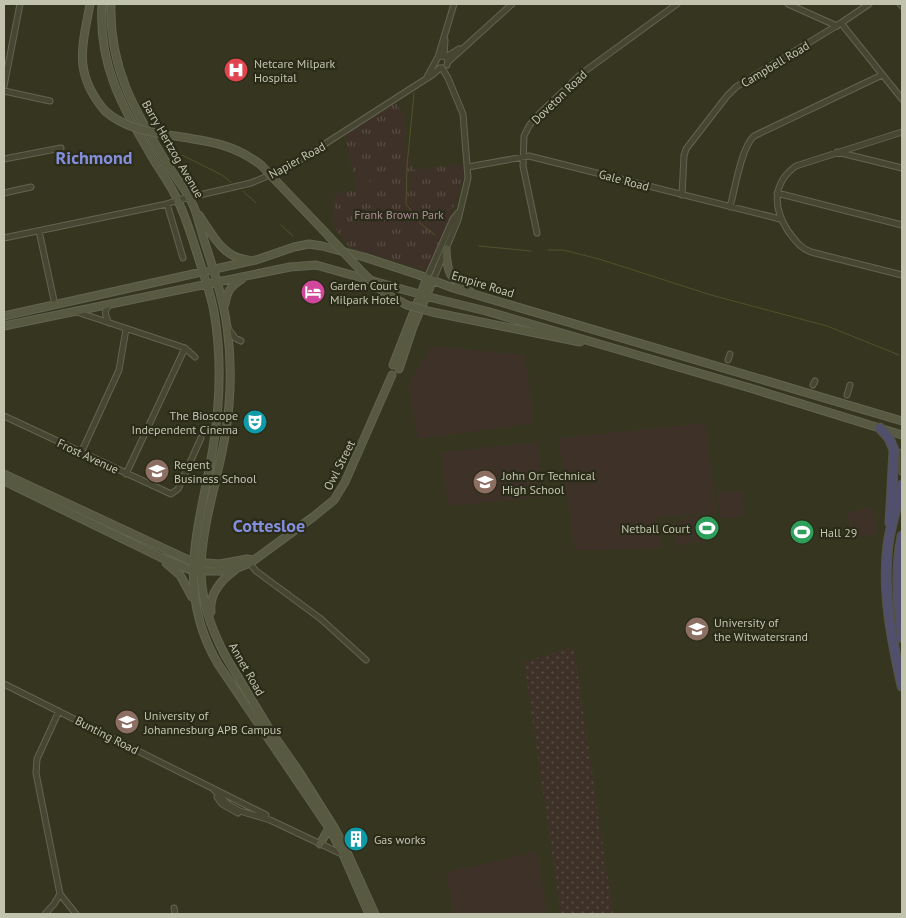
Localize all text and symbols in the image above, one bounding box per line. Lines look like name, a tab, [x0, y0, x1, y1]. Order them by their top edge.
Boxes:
street label: Campbell Road	[738, 38, 812, 90]
place label: Netcare Milpark Hospital	[254, 56, 336, 85]
hospital icon: Netcare Milpark Hospital	[223, 57, 249, 83]
street label: Doveton Road	[528, 67, 590, 127]
street label: Barry Hertzog Avenue	[139, 97, 207, 201]
street label: Napier Road	[266, 138, 328, 182]
district label: Richmond	[56, 146, 132, 169]
street label: Gale Road	[597, 166, 651, 194]
park label: Frank Brown Park	[354, 207, 444, 222]
street label: Empire Road	[450, 267, 516, 301]
place label: Garden Court Milpark Hotel	[330, 278, 400, 307]
hotel icon: Garden Court Milpark Hotel	[300, 279, 326, 305]
place label: The Bioscope Independent Cinema	[131, 408, 238, 437]
theatre icon: The Bioscope Independent Cinema	[242, 409, 268, 435]
street label: Frost Avenue	[55, 435, 121, 477]
street label: Owl Street	[320, 437, 358, 493]
place label: Regent Business School	[174, 457, 257, 486]
school or university icon: Regent Business School	[144, 458, 170, 484]
place label: John Orr Technical High School	[501, 468, 596, 497]
school or university icon: John Orr Technical High School	[472, 469, 498, 495]
district label: Cottesloe	[233, 514, 305, 537]
sports icon: Netball Court	[694, 515, 720, 541]
sports icon: Hall 29	[789, 519, 815, 545]
place label: Netball Court	[621, 521, 690, 536]
place label: Hall 29	[820, 525, 857, 540]
place label: University of the Witwatersrand	[714, 615, 808, 644]
school or university icon: University of the Witwatersrand	[684, 616, 710, 642]
street label: Annet Road	[226, 640, 268, 698]
place label: University of Johannesburg APB Campus	[143, 708, 281, 737]
school or university icon: University of Johannesburg APB Campus	[114, 709, 140, 735]
street label: Bunting Road	[73, 713, 141, 757]
building icon: Gas works	[343, 826, 369, 852]
place label: Gas works	[374, 832, 426, 847]

